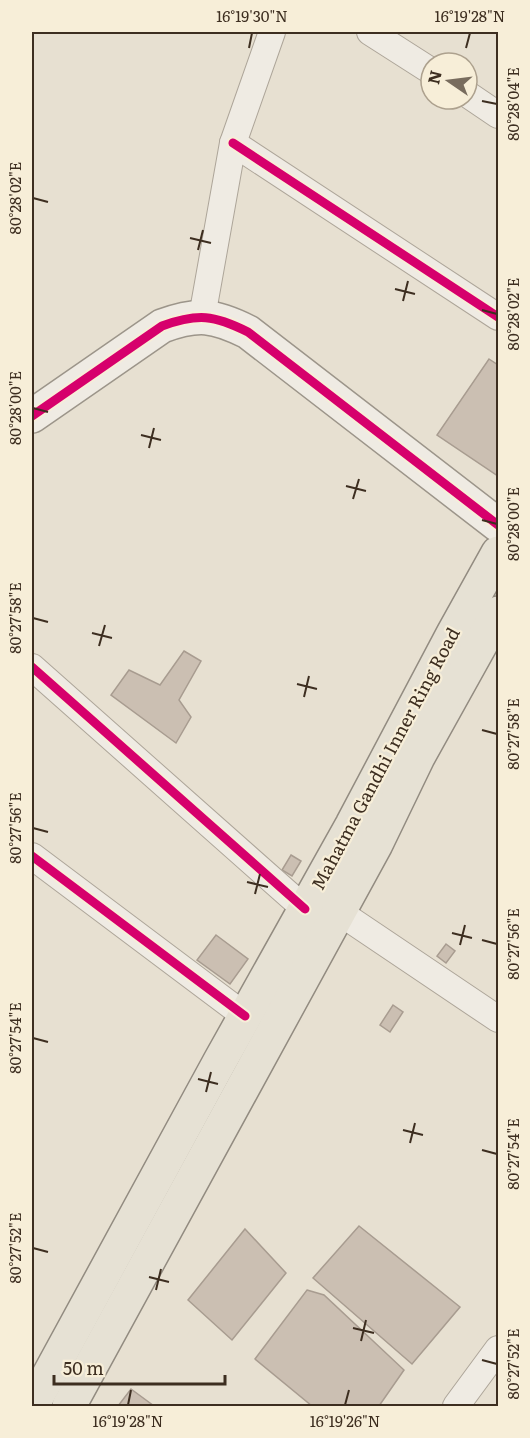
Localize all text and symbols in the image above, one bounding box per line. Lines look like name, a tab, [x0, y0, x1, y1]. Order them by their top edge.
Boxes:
text: 16°19'30"N	[216, 4, 288, 27]
text: 16°19'28"N	[435, 4, 505, 27]
north arrow	[419, 51, 479, 111]
text: 80°28'04"E	[501, 67, 524, 141]
text: N	[420, 68, 447, 87]
text: 80°28'02"E	[3, 162, 26, 234]
text: 80°28'02"E	[501, 278, 524, 350]
text: 80°28'00"E	[3, 371, 26, 445]
text: 80°28'00"E	[501, 487, 524, 561]
text: 80°27'58"E	[3, 582, 26, 654]
street label: Mahatma Gandhi Inner Ring Road	[304, 622, 466, 894]
text: 80°27'58"E	[501, 698, 524, 770]
text: 80°27'56"E	[3, 792, 26, 864]
text: 80°27'56"E	[501, 908, 524, 980]
text: 80°27'54"E	[3, 1002, 26, 1074]
text: 80°27'54"E	[501, 1118, 524, 1190]
text: 80°27'52"E	[3, 1213, 26, 1283]
text: 80°27'52"E	[501, 1329, 524, 1399]
scale bar	[54, 1348, 225, 1386]
text: 50 m	[63, 1354, 104, 1381]
text: 16°19'28"N	[93, 1409, 163, 1432]
text: 16°19'26"N	[310, 1409, 380, 1432]

